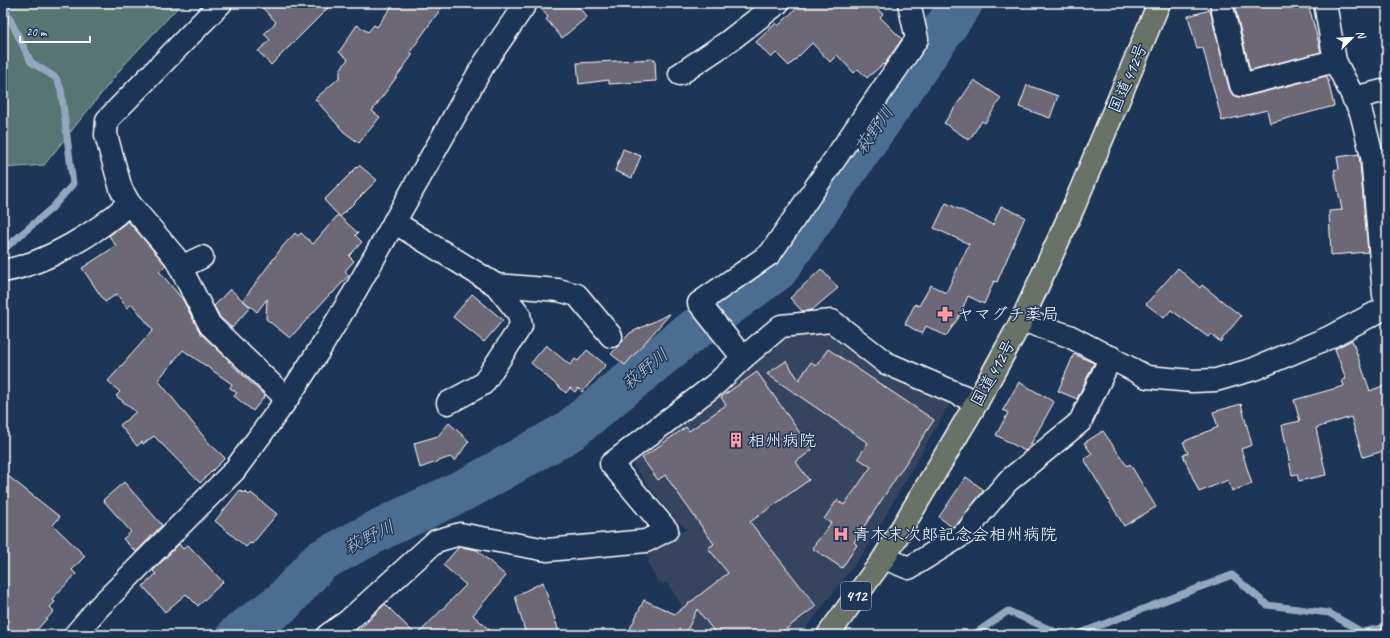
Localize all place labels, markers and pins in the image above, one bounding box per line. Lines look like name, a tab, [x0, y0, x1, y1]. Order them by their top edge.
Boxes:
place label: ヤマグチ薬局	[957, 304, 1059, 325]
pharmacy icon: ヤマグチ薬局	[936, 305, 954, 323]
place label: 相州病院	[748, 430, 816, 451]
building icon: 相州病院	[727, 431, 745, 449]
place label: 青木末次郎記念会相州病院	[853, 524, 1057, 545]
hospital icon: 青木末次郎記念会相州病院	[832, 525, 850, 543]

